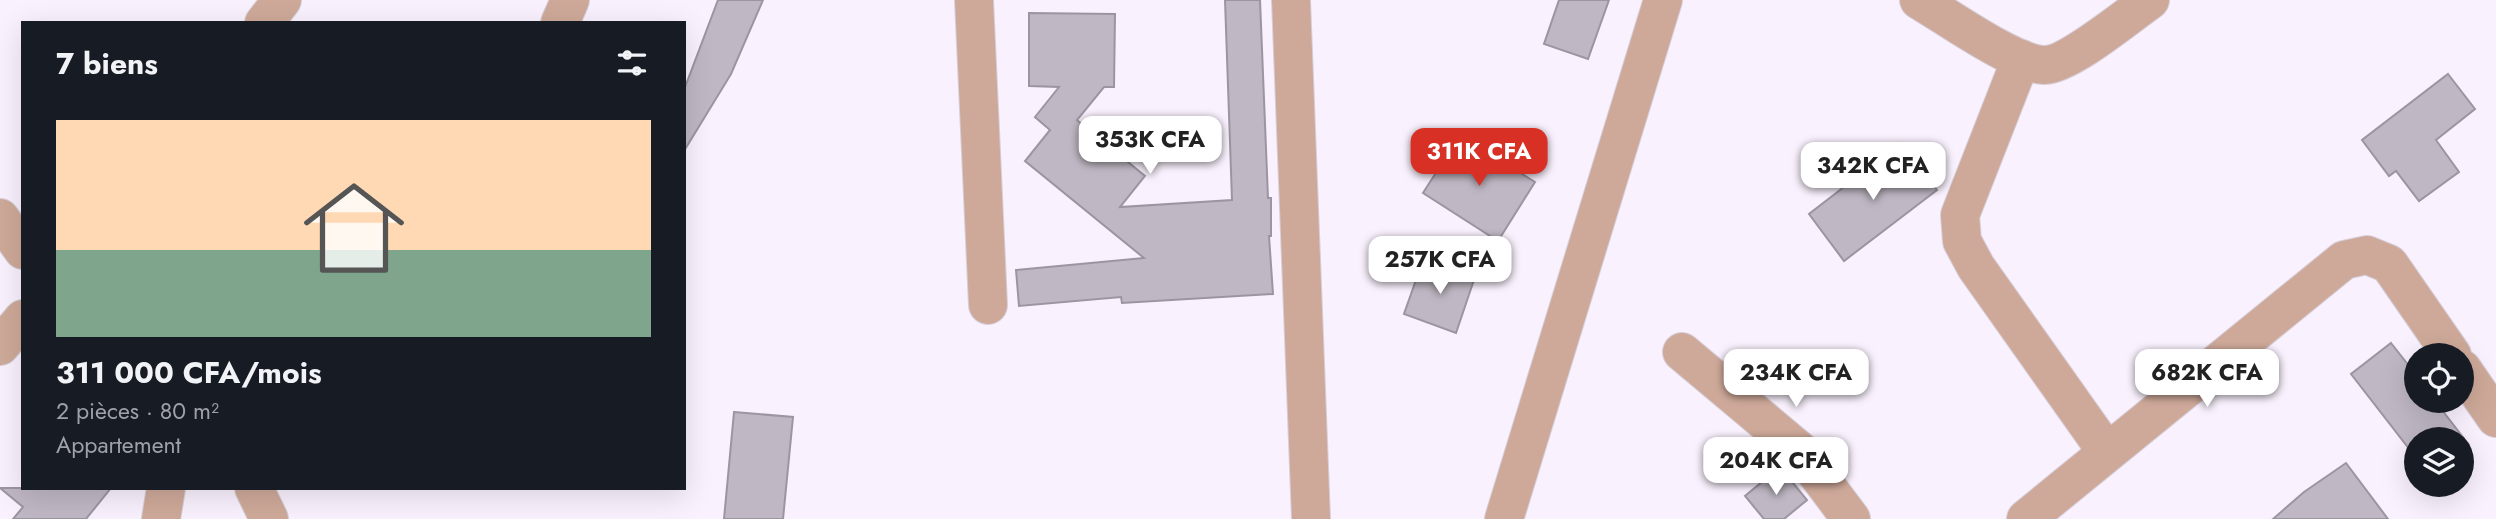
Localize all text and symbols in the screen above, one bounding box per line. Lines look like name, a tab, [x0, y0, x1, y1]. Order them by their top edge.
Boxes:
text: 7 biens	[56, 42, 158, 85]
icon: filters	[613, 44, 651, 82]
pin: 353K CFA	[1078, 116, 1222, 176]
text: 353K CFA	[1095, 122, 1205, 156]
pin: 311K CFA	[1407, 128, 1551, 188]
text: 311K CFA	[1427, 134, 1531, 168]
pin: 342K CFA	[1801, 142, 1945, 202]
text: 342K CFA	[1817, 148, 1929, 182]
icon: home	[291, 165, 417, 291]
pin: 257K CFA	[1368, 236, 1512, 296]
text: 257K CFA	[1385, 242, 1495, 276]
map controls	[2404, 343, 2474, 497]
button: locate	[2404, 343, 2474, 413]
pin: 234K CFA	[1724, 350, 1868, 409]
pin: 682K CFA	[2135, 350, 2279, 409]
text: 311 000 CFA/mois	[56, 351, 322, 394]
text: 234K CFA	[1740, 355, 1852, 389]
text: 682K CFA	[2151, 355, 2263, 389]
text: 2 pièces · 80 m²	[56, 394, 219, 428]
button: layers	[2404, 427, 2474, 497]
text: Appartement	[56, 428, 181, 462]
pin: 204K CFA	[1704, 438, 1848, 497]
text: 204K CFA	[1719, 443, 1833, 477]

